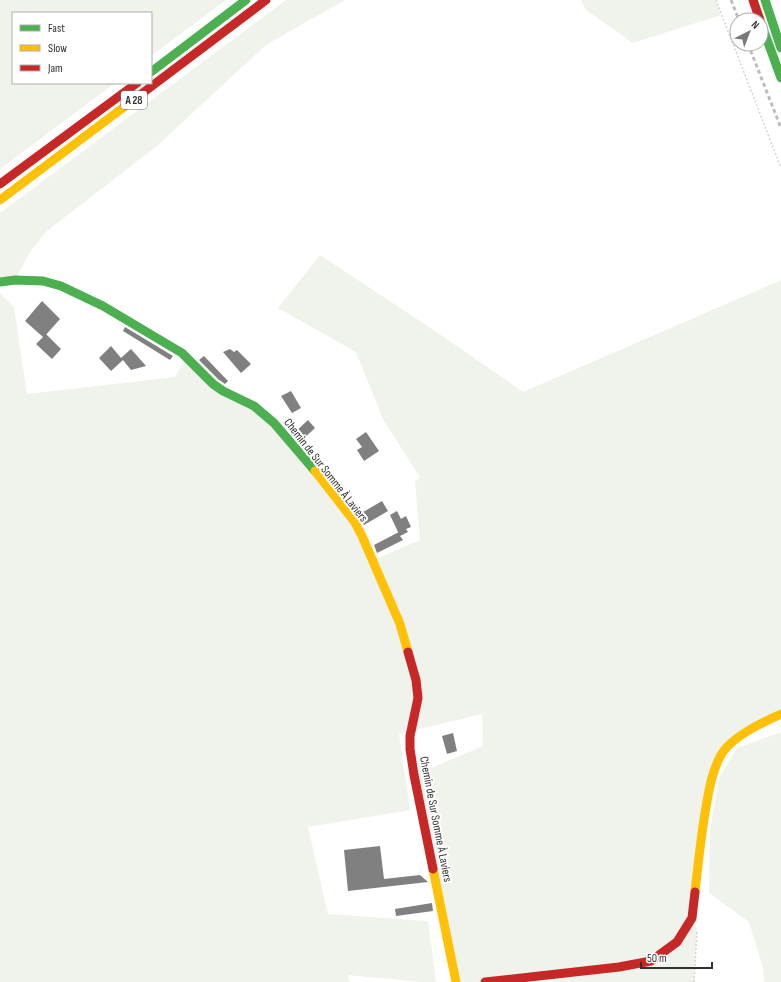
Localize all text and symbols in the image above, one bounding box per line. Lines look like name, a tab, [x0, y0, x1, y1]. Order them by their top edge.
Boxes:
legend	[12, 12, 152, 84]
north arrow	[729, 12, 769, 52]
text: N	[749, 18, 762, 32]
text: Fast	[48, 21, 65, 36]
text: Slow	[48, 41, 67, 56]
text: Jam	[47, 61, 63, 76]
road number: A 28	[121, 91, 147, 109]
street label: Chemin de Sur Somme À Laviers	[280, 415, 371, 525]
street label: Chemin de Sur Somme À Laviers	[416, 755, 455, 883]
scale bar	[641, 944, 712, 970]
text: 50 m	[647, 951, 667, 966]

